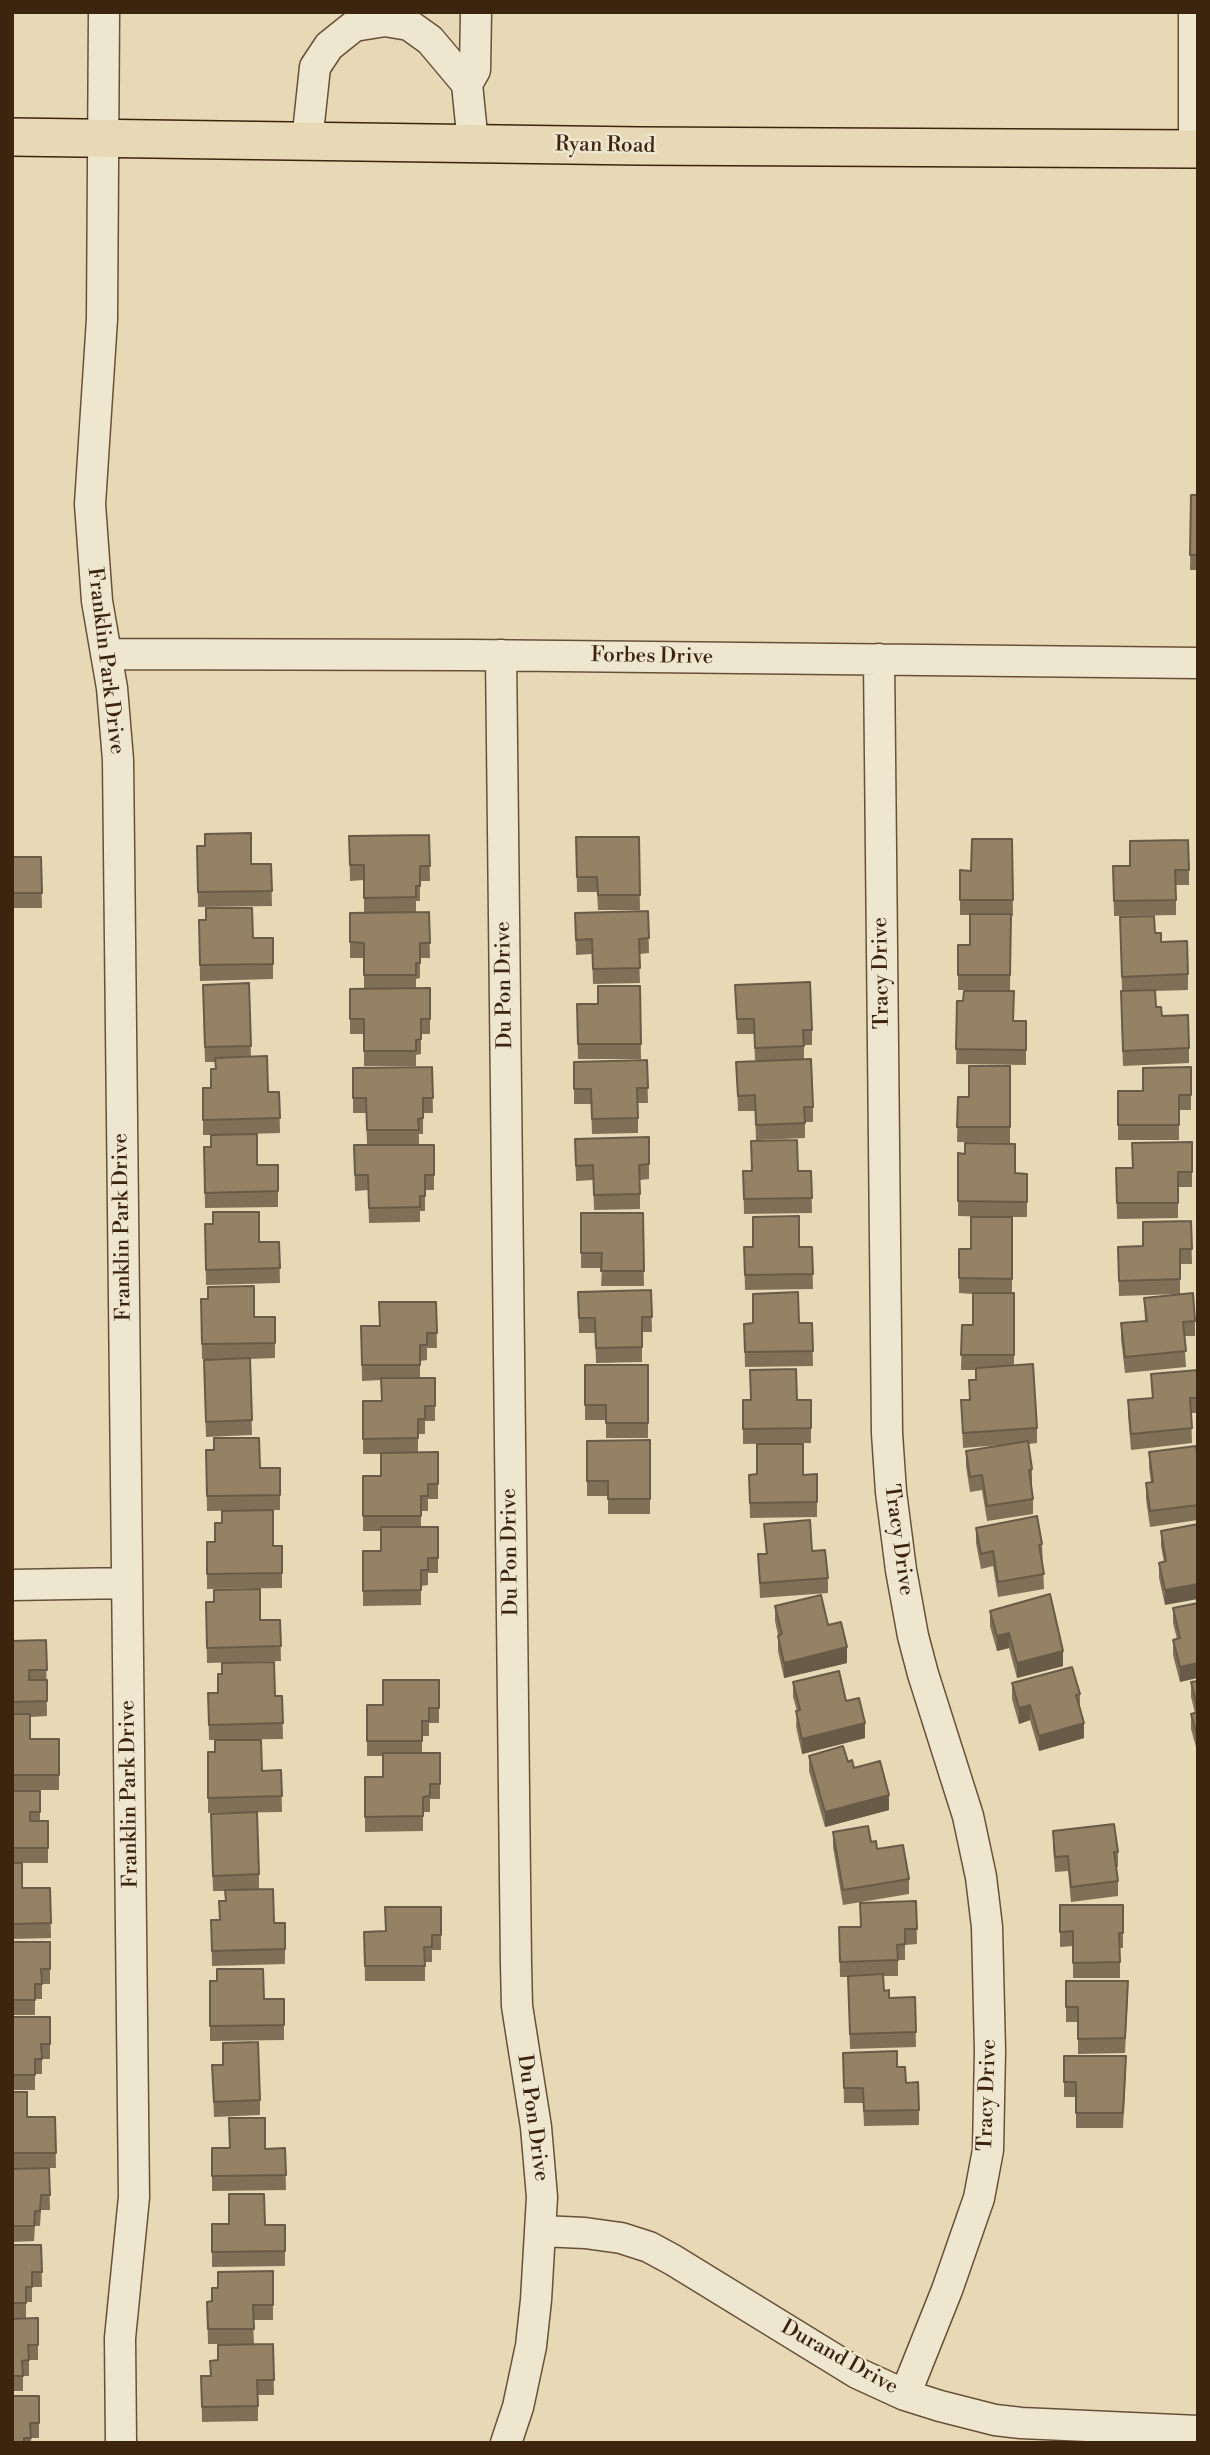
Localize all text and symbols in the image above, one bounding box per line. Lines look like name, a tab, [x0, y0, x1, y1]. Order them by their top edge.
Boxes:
street label: Ryan Road	[555, 133, 655, 159]
street label: Franklin Park Drive	[81, 566, 129, 756]
street label: Forbes Drive	[591, 643, 713, 671]
street label: Tracy Drive	[868, 917, 896, 1029]
street label: Du Pon Drive	[491, 921, 519, 1049]
street label: Franklin Park Drive	[109, 1133, 137, 1321]
street label: Tracy Drive	[878, 1483, 918, 1597]
street label: Du Pon Drive	[497, 1488, 525, 1616]
street label: Franklin Park Drive	[116, 1700, 144, 1888]
street label: Tracy Drive	[973, 2039, 1003, 2151]
street label: Du Pon Drive	[511, 2053, 553, 2183]
street label: Durand Drive	[776, 2315, 902, 2401]

